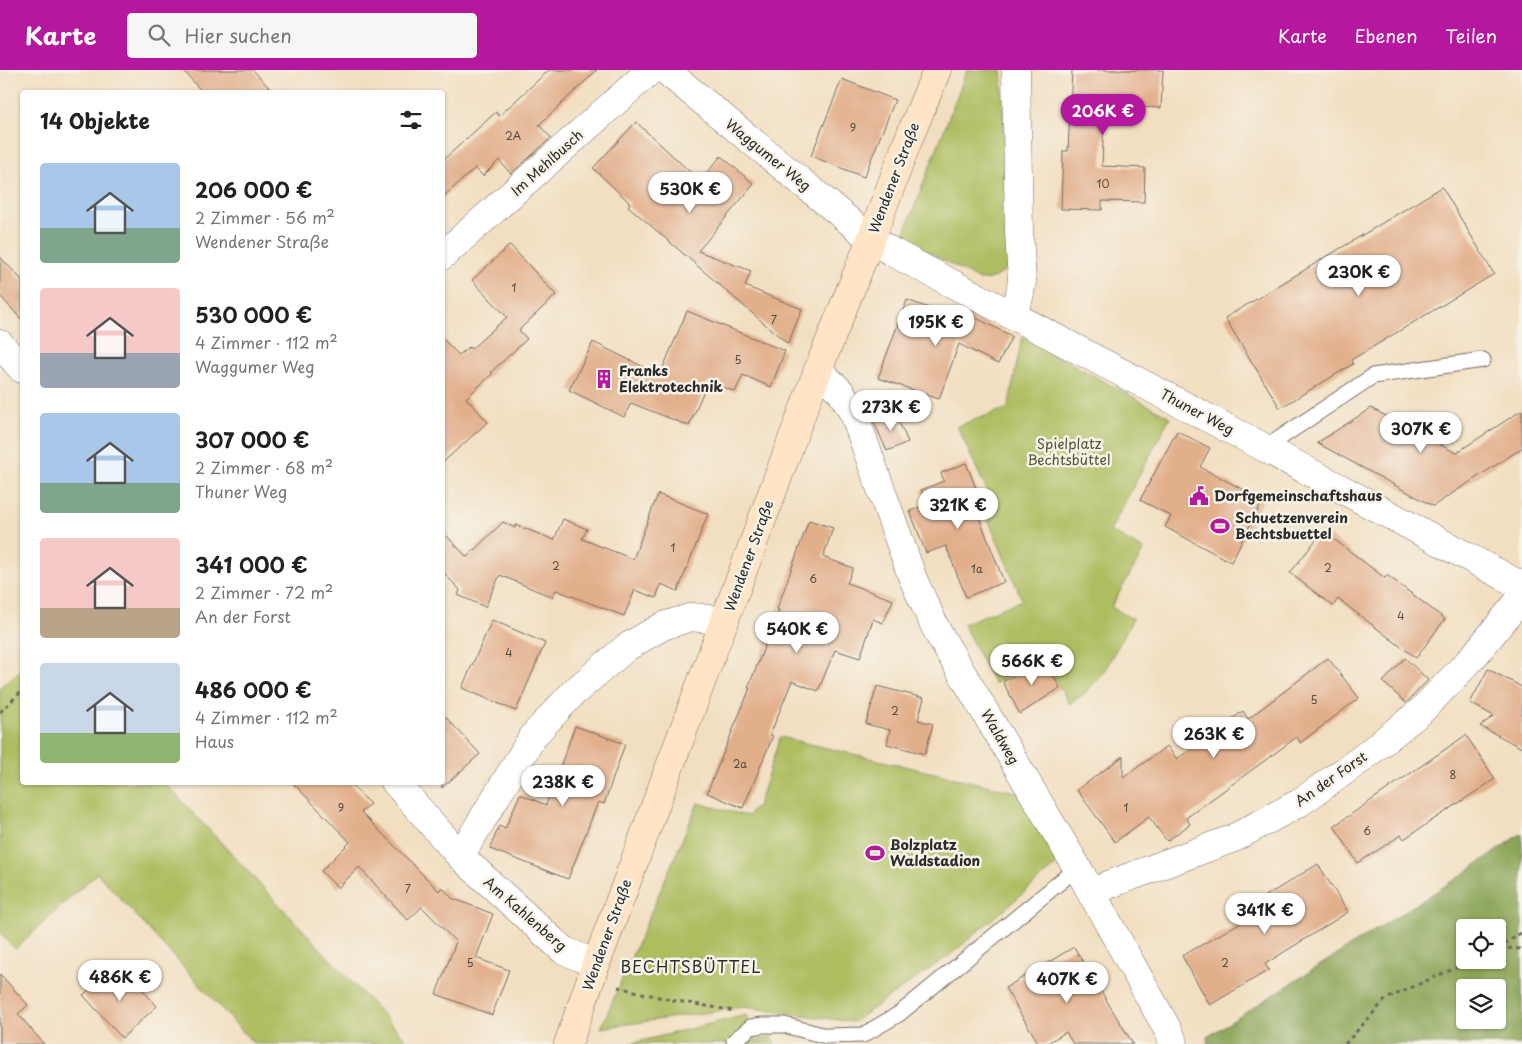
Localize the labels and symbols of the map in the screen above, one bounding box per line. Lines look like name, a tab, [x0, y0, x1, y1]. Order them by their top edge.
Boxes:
pin: 206K €	[1062, 93, 1144, 136]
street label: Waggumer Weg	[721, 114, 816, 196]
house number: 9	[850, 119, 856, 136]
street label: Wendener Straße	[863, 119, 924, 236]
street label: Im Mehlbusch	[506, 124, 587, 201]
house number: 2A	[505, 127, 522, 144]
pin: 530K €	[649, 172, 731, 214]
house number: 10	[1097, 175, 1109, 192]
pin: 230K €	[1318, 254, 1400, 297]
house number: 1	[512, 279, 517, 296]
pin: 195K €	[895, 304, 977, 347]
house number: 7	[771, 311, 777, 328]
house number: 5	[734, 351, 742, 368]
place label: Franks Elektrotechnik	[619, 360, 724, 397]
building icon: Franks Elektrotechnik	[593, 368, 615, 390]
street label: Thuner Weg	[1157, 383, 1238, 440]
pin: 273K €	[850, 390, 932, 432]
pin: 307K €	[1380, 412, 1462, 454]
park label: Spielplatz Bechtsbüttel	[1027, 433, 1111, 470]
public building icon: Dorfgemeinschaftshaus	[1188, 485, 1210, 507]
place label: Dorfgemeinschaftshaus	[1214, 485, 1382, 506]
pin: 321K €	[917, 488, 999, 530]
street label: Wendener Straße	[719, 497, 778, 615]
place label: Schuetzenverein Bechtsbuettel	[1235, 507, 1348, 544]
sports icon: Schuetzenverein Bechtsbuettel	[1209, 515, 1231, 537]
house number: 1	[671, 539, 676, 556]
house number: 2	[552, 557, 560, 574]
house number: 2	[1324, 559, 1332, 576]
house number: 1a	[971, 560, 983, 577]
house number: 6	[809, 570, 817, 587]
house number: 4	[1397, 607, 1405, 624]
pin: 540K €	[756, 612, 838, 654]
house number: 4	[505, 644, 513, 661]
pin: 566K €	[991, 644, 1073, 686]
house number: 5	[1310, 691, 1318, 708]
house number: 2	[891, 702, 899, 719]
street label: Waldweg	[976, 705, 1025, 768]
pin: 263K €	[1173, 716, 1255, 759]
street label: An der Forst	[1290, 746, 1371, 811]
house number: 2a	[733, 755, 747, 772]
pin: 238K €	[522, 764, 604, 807]
house number: 8	[1450, 766, 1457, 783]
house number: 9	[338, 799, 344, 816]
house number: 1	[1124, 799, 1129, 816]
house number: 6	[1363, 822, 1371, 839]
place label: Bolzplatz Waldstadion	[890, 834, 980, 871]
sports icon: Bolzplatz Waldstadion	[864, 842, 886, 864]
street label: Am Kahlenberg	[479, 872, 572, 956]
street label: Wendener Straße	[577, 876, 636, 994]
house number: 7	[405, 880, 411, 897]
pin: 341K €	[1224, 892, 1306, 935]
house number: 5	[466, 954, 474, 971]
district label: BECHTSBÜTTEL	[620, 954, 762, 978]
house number: 2	[1221, 954, 1229, 971]
pin: 486K €	[79, 960, 161, 1002]
pin: 407K €	[1026, 962, 1108, 1004]

